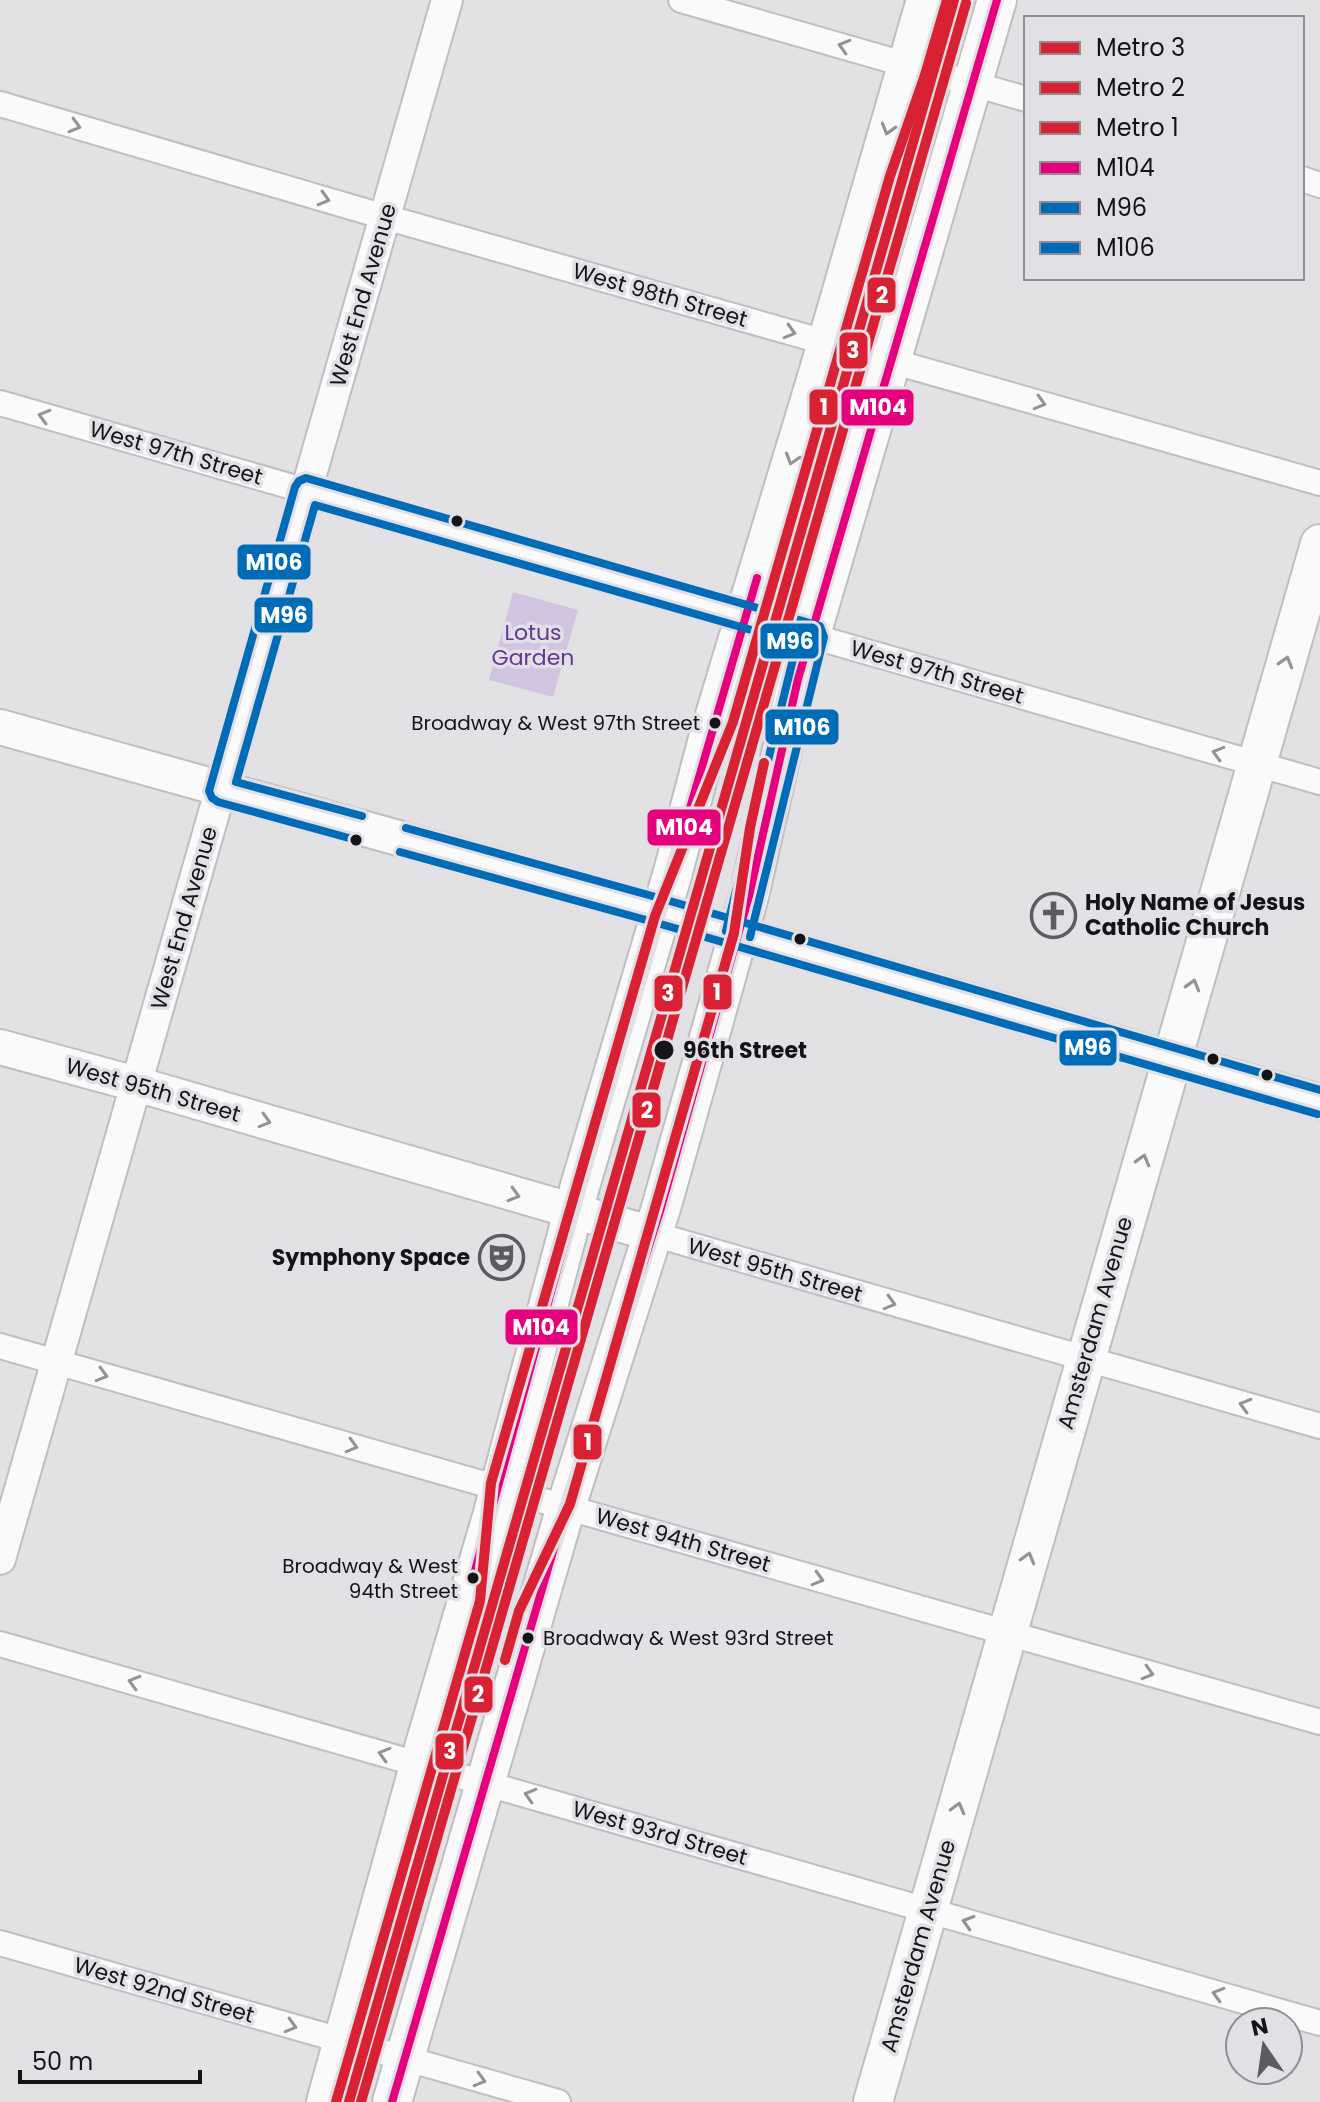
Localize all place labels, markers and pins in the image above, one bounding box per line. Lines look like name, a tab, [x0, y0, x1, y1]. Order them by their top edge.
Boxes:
unlabelled marker	[449, 513, 465, 529]
place label: Broadway & West 97th Street	[411, 709, 700, 737]
marker: Broadway & West 97th Street	[707, 715, 723, 731]
unlabelled marker	[348, 832, 364, 848]
place label: Holy Name of Jesus Catholic Church	[1085, 887, 1305, 943]
church icon: Holy Name of Jesus Catholic Church	[1030, 891, 1078, 939]
unlabelled marker	[792, 931, 808, 947]
place label: 96th Street	[683, 1035, 807, 1066]
marker: 96th Street	[652, 1038, 676, 1062]
unlabelled marker	[1205, 1051, 1221, 1067]
unlabelled marker	[1259, 1067, 1275, 1083]
theatre icon: Symphony Space	[477, 1233, 525, 1281]
place label: Symphony Space	[272, 1242, 470, 1273]
place label: Broadway & West 94th Street	[282, 1552, 458, 1605]
marker: Broadway & West 94th Street	[465, 1570, 481, 1586]
place label: Broadway & West 93rd Street	[543, 1624, 833, 1652]
marker: Broadway & West 93rd Street	[520, 1630, 536, 1646]

